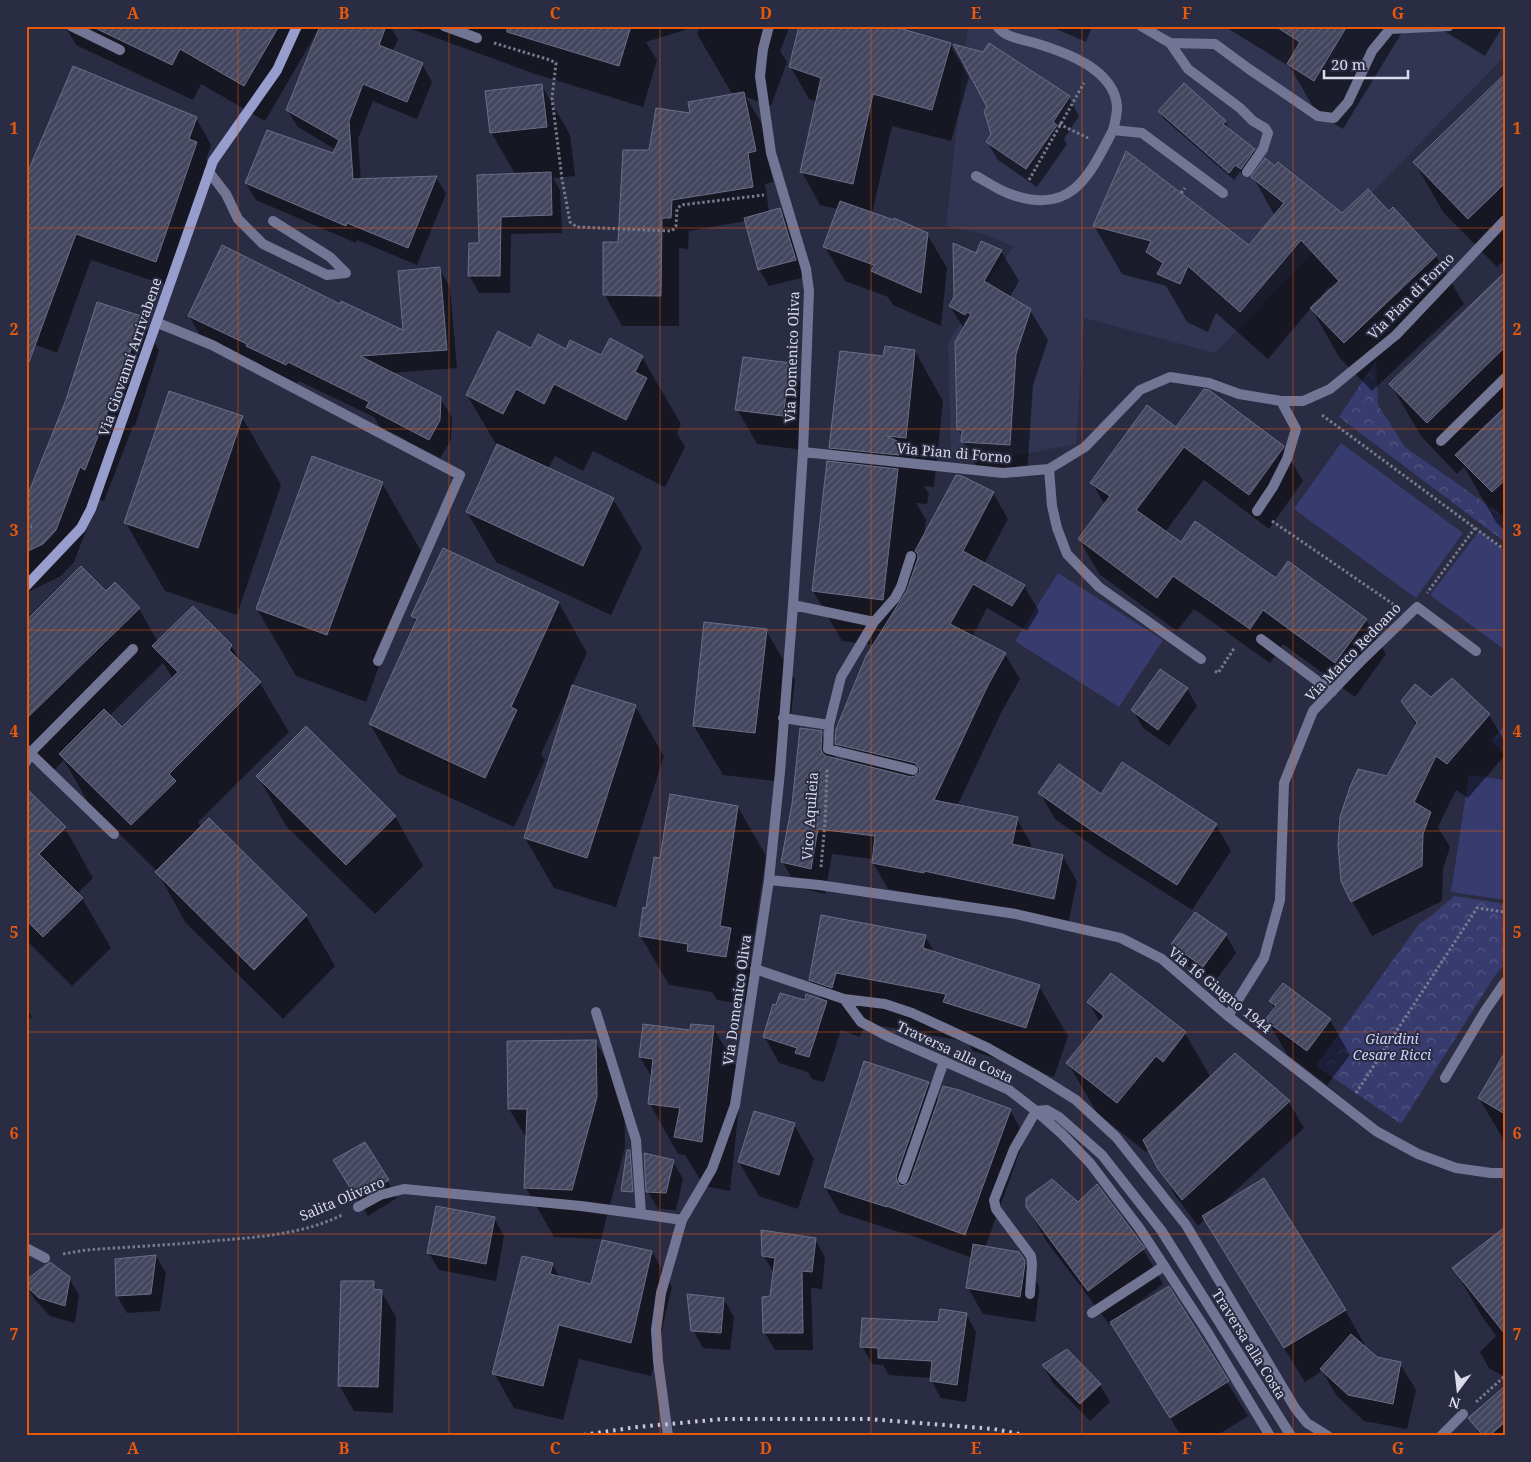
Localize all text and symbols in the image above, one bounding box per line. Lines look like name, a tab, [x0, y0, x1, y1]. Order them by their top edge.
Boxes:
text: A	[127, 2, 140, 24]
text: B	[339, 2, 350, 24]
text: C	[550, 2, 561, 24]
text: D	[760, 2, 772, 24]
text: E	[971, 2, 981, 24]
text: F	[1182, 2, 1192, 24]
text: G	[1392, 2, 1404, 24]
scale bar	[1324, 48, 1407, 80]
text: 20 m	[1331, 54, 1366, 74]
text: 1	[9, 117, 19, 139]
text: 1	[1512, 117, 1522, 139]
street label: Via Pian di Forno	[1363, 248, 1458, 343]
street label: Via Giovanni Arrivabene	[93, 275, 166, 439]
street label: Via Domenico Oliva	[780, 291, 803, 423]
text: 2	[9, 318, 19, 340]
text: 2	[1512, 318, 1522, 340]
street label: Via Pian di Forno	[896, 438, 1012, 467]
text: 3	[9, 519, 19, 541]
text: 3	[1512, 519, 1522, 541]
street label: Via Marco Redoano	[1301, 598, 1405, 705]
text: 4	[9, 720, 19, 742]
text: 4	[1512, 720, 1522, 742]
street label: Vico Aquileia	[797, 771, 822, 861]
text: 5	[9, 921, 19, 943]
text: 5	[1512, 921, 1522, 943]
street label: Via Domenico Oliva	[718, 933, 755, 1066]
street label: Via 16 Giugno 1944	[1165, 942, 1276, 1037]
street label: Traversa alla Costa	[894, 1016, 1017, 1087]
park label: Giardini Cesare Ricci	[1353, 1029, 1432, 1064]
text: 6	[9, 1122, 19, 1144]
text: 6	[1512, 1122, 1522, 1144]
street label: Salita Olivaro	[296, 1172, 387, 1225]
street label: Traversa alla Costa	[1208, 1285, 1291, 1403]
text: 7	[9, 1323, 19, 1345]
text: 7	[1512, 1323, 1522, 1345]
north arrow	[1434, 1364, 1484, 1414]
text: N	[1447, 1392, 1462, 1414]
text: A	[127, 1437, 140, 1459]
text: B	[339, 1437, 350, 1459]
text: C	[550, 1437, 561, 1459]
text: D	[760, 1437, 772, 1459]
text: E	[971, 1437, 981, 1459]
text: F	[1182, 1437, 1192, 1459]
text: G	[1392, 1437, 1404, 1459]

